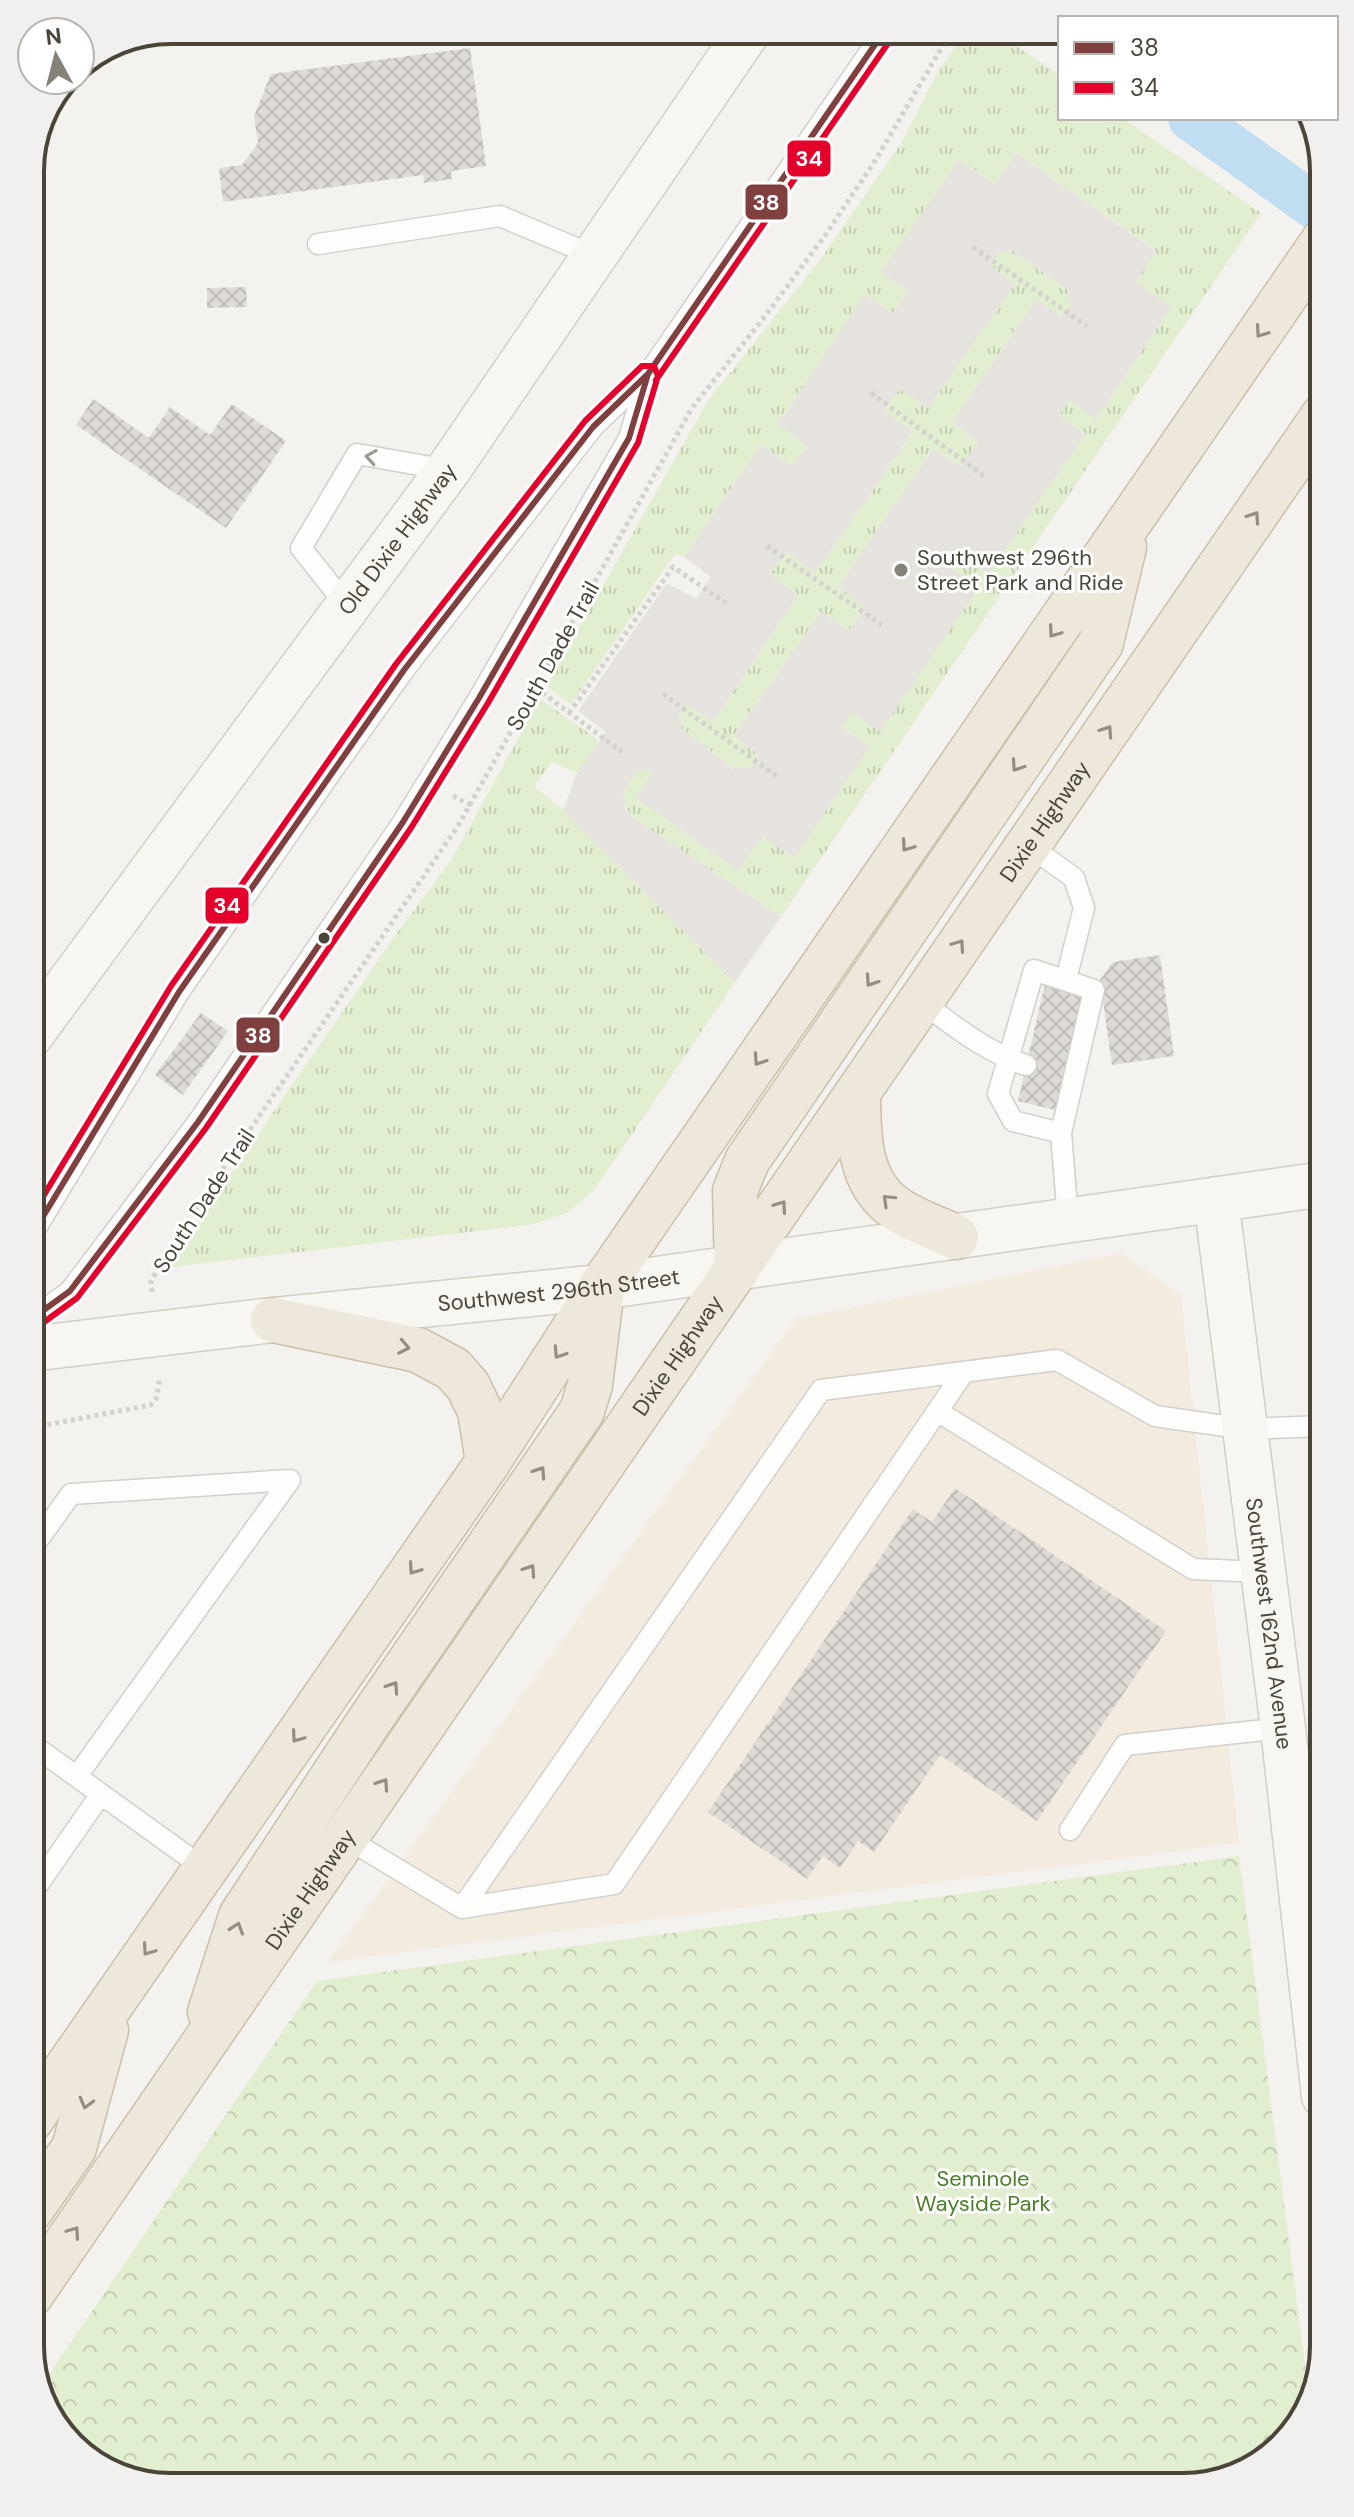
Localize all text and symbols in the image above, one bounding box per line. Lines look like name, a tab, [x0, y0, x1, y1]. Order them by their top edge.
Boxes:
north arrow	[16, 16, 96, 96]
legend	[1058, 16, 1338, 120]
text: N	[44, 21, 63, 52]
text: 38	[1130, 32, 1159, 63]
text: 34	[1130, 72, 1159, 103]
line badge: 34	[786, 139, 832, 178]
text: 34	[795, 144, 823, 173]
line badge: 38	[744, 183, 789, 221]
text: 38	[752, 188, 780, 217]
one-way arrow	[1256, 324, 1271, 338]
one-way arrow	[364, 449, 378, 466]
street label: Old Dixie Highway	[331, 457, 463, 621]
one-way arrow	[1244, 511, 1259, 525]
place label: Southwest 296th Street Park and Ride	[917, 543, 1123, 597]
marker: Southwest 296th Street Park and Ride	[892, 561, 910, 579]
street label: South Dade Trail	[500, 576, 606, 736]
one-way arrow	[1049, 623, 1064, 637]
one-way arrow	[1097, 725, 1112, 739]
street label: Dixie Highway	[993, 755, 1096, 887]
one-way arrow	[1012, 757, 1027, 772]
one-way arrow	[902, 837, 917, 851]
line badge: 34	[204, 886, 250, 925]
text: 34	[213, 891, 241, 920]
unlabelled marker	[316, 930, 332, 946]
one-way arrow	[949, 939, 964, 953]
one-way arrow	[865, 972, 880, 986]
line badge: 38	[235, 1016, 281, 1054]
text: 38	[244, 1021, 272, 1050]
one-way arrow	[754, 1051, 769, 1065]
street label: South Dade Trail	[147, 1123, 261, 1279]
one-way arrow	[883, 1195, 898, 1210]
one-way arrow	[771, 1200, 786, 1214]
street label: Southwest 296th Street	[436, 1261, 681, 1318]
street label: Dixie Highway	[626, 1289, 729, 1421]
one-way arrow	[397, 1338, 411, 1355]
one-way arrow	[554, 1344, 569, 1359]
one-way arrow	[530, 1467, 545, 1481]
street label: Southwest 162nd Avenue	[1239, 1496, 1300, 1751]
one-way arrow	[409, 1560, 424, 1574]
one-way arrow	[520, 1564, 535, 1578]
one-way arrow	[383, 1681, 398, 1695]
one-way arrow	[292, 1728, 307, 1742]
one-way arrow	[373, 1778, 388, 1792]
street label: Dixie Highway	[258, 1823, 362, 1955]
one-way arrow	[228, 1922, 244, 1936]
one-way arrow	[144, 1942, 158, 1956]
one-way arrow	[79, 2095, 96, 2109]
park label: Seminole Wayside Park	[915, 2164, 1051, 2218]
one-way arrow	[64, 2227, 79, 2241]

